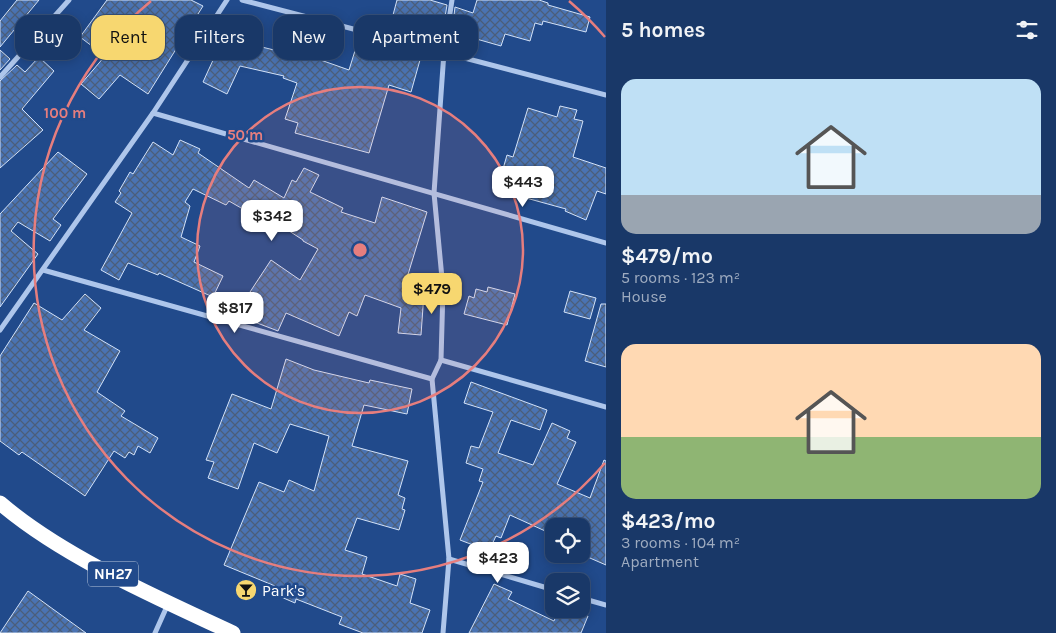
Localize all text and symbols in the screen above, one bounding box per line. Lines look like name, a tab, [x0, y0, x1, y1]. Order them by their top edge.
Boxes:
chip: Buy	[15, 15, 81, 60]
chip: Rent	[91, 15, 165, 60]
chip: Filters	[175, 15, 263, 60]
chip: New	[273, 15, 344, 60]
chip: Apartment	[354, 15, 478, 60]
icon: filters	[1013, 16, 1041, 44]
text: 5 homes	[621, 18, 706, 42]
text: 100 m	[44, 104, 86, 122]
icon: home	[786, 112, 876, 202]
text: 50 m	[227, 126, 263, 144]
pin: $443	[493, 166, 553, 208]
text: $443	[503, 172, 543, 191]
pin: $342	[242, 200, 302, 242]
text: $342	[252, 206, 292, 225]
centre of rings	[351, 241, 369, 259]
text: $479/mo	[621, 244, 713, 268]
text: 5 rooms · 123 m²	[621, 268, 740, 287]
pin: $479	[402, 272, 462, 315]
text: $479	[413, 279, 451, 298]
text: House	[621, 287, 667, 306]
pin: $817	[205, 292, 265, 334]
text: $817	[217, 298, 253, 317]
icon: home	[786, 377, 876, 467]
text: $423/mo	[621, 509, 715, 533]
map controls	[545, 518, 590, 618]
button: locate	[545, 518, 590, 563]
text: 3 rooms · 104 m²	[621, 533, 740, 552]
pin: $423	[468, 542, 528, 584]
text: $423	[478, 548, 518, 567]
text: Apartment	[621, 552, 699, 571]
road number: NH27	[88, 562, 138, 586]
button: layers	[545, 573, 590, 618]
bar icon: Park's	[234, 578, 258, 602]
place label: Park's	[262, 581, 305, 600]

